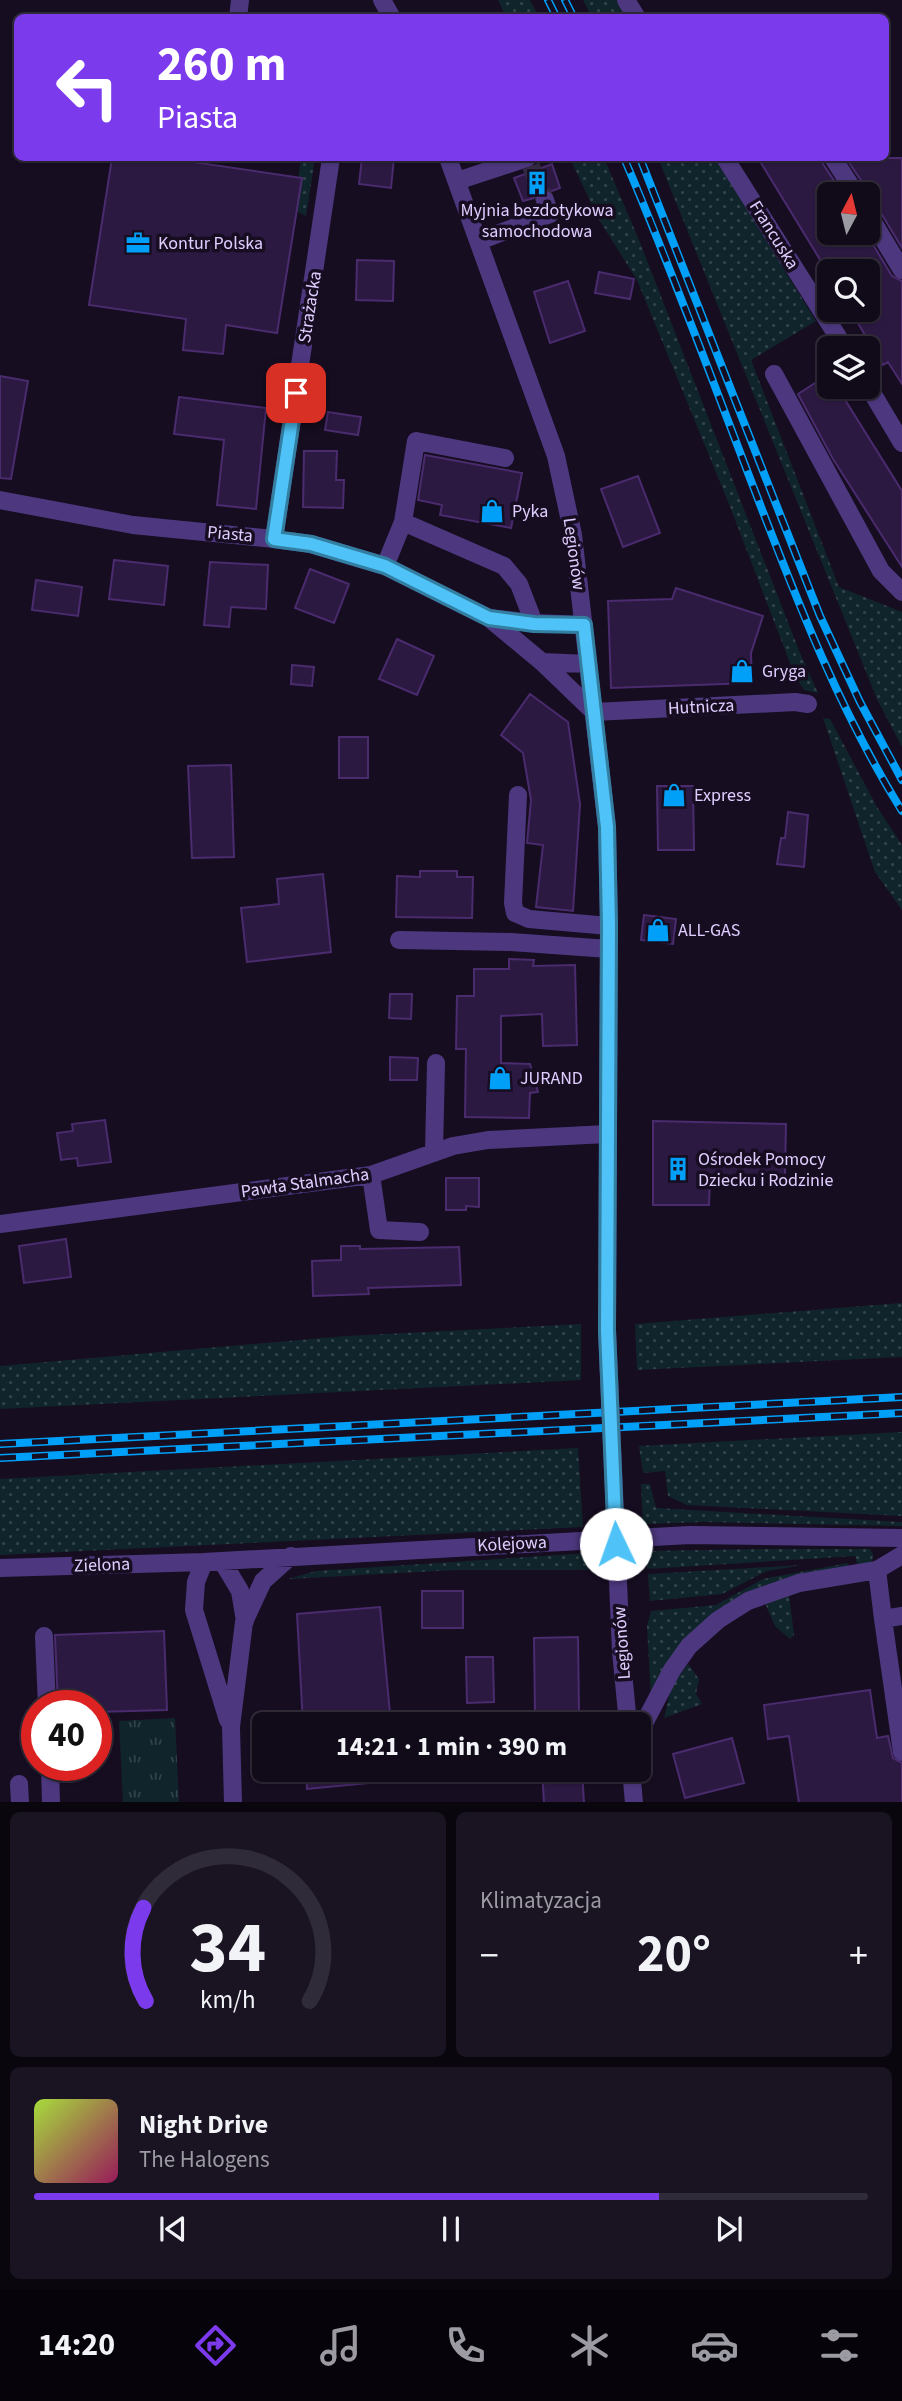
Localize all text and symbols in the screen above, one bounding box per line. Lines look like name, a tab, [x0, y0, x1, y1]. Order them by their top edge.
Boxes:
text: 260 m	[157, 30, 286, 100]
icon: left	[42, 42, 133, 133]
text: Piasta	[157, 95, 238, 141]
building icon: Myjnia bezdotykowa samochodowa	[523, 169, 551, 197]
north arrow	[817, 182, 880, 245]
map controls	[817, 182, 880, 399]
street label: Francuska	[743, 196, 805, 274]
place label: Myjnia bezdotykowa samochodowa	[460, 198, 614, 244]
office icon: Kontur Polska	[124, 229, 152, 257]
place label: Kontur Polska	[158, 231, 263, 256]
button: search	[817, 259, 880, 322]
street label: Strażacka	[292, 269, 328, 345]
button: layers	[817, 336, 880, 399]
pin	[266, 363, 326, 423]
icon: arrive	[277, 374, 315, 412]
shop icon: Pyka	[478, 497, 506, 525]
place label: Pyka	[512, 499, 548, 524]
street label: Legionów	[557, 516, 591, 592]
street label: Piasta	[206, 520, 254, 548]
shop icon: Gryga	[728, 657, 756, 685]
place label: Gryga	[762, 659, 806, 684]
street label: Hutnicza	[667, 693, 735, 721]
shop icon: Express	[660, 781, 688, 809]
place label: Express	[694, 783, 751, 808]
shop icon: ALL-GAS	[644, 916, 672, 944]
place label: ALL-GAS	[678, 918, 740, 943]
shop icon: JURAND	[486, 1064, 514, 1092]
place label: JURAND	[520, 1066, 583, 1091]
place label: Ośrodek Pomocy Dziecku i Rodzinie	[698, 1147, 833, 1193]
building icon: Ośrodek Pomocy Dziecku i Rodzinie	[664, 1155, 692, 1183]
street label: Pawła Stalmacha	[239, 1162, 371, 1204]
position arrow	[579, 1507, 653, 1581]
street label: Kolejowa	[477, 1530, 547, 1558]
street label: Zielona	[73, 1552, 131, 1578]
street label: Legionów	[607, 1606, 637, 1680]
speed limit sign: 40	[21, 1690, 112, 1781]
text: 14:21 · 1 min · 390 m	[336, 1728, 567, 1765]
text: Klimatyzacja	[480, 1884, 602, 1917]
text: 34	[190, 1896, 266, 2000]
text: 20°	[637, 1918, 711, 1992]
text: −	[480, 1929, 499, 1983]
text: +	[849, 1929, 868, 1983]
text: km/h	[200, 1981, 256, 2017]
text: Night Drive	[139, 2106, 268, 2143]
text: The Halogens	[139, 2143, 270, 2176]
icon: previous	[154, 2210, 192, 2248]
icon: pause	[432, 2210, 470, 2248]
icon: next	[710, 2210, 748, 2248]
icon: directions	[191, 2321, 240, 2370]
icon: music	[316, 2321, 365, 2370]
icon: phone	[441, 2321, 490, 2370]
icon: climate	[565, 2321, 614, 2370]
icon: car	[690, 2321, 739, 2370]
icon: filters	[815, 2321, 864, 2370]
text: 14:20	[38, 2322, 115, 2368]

